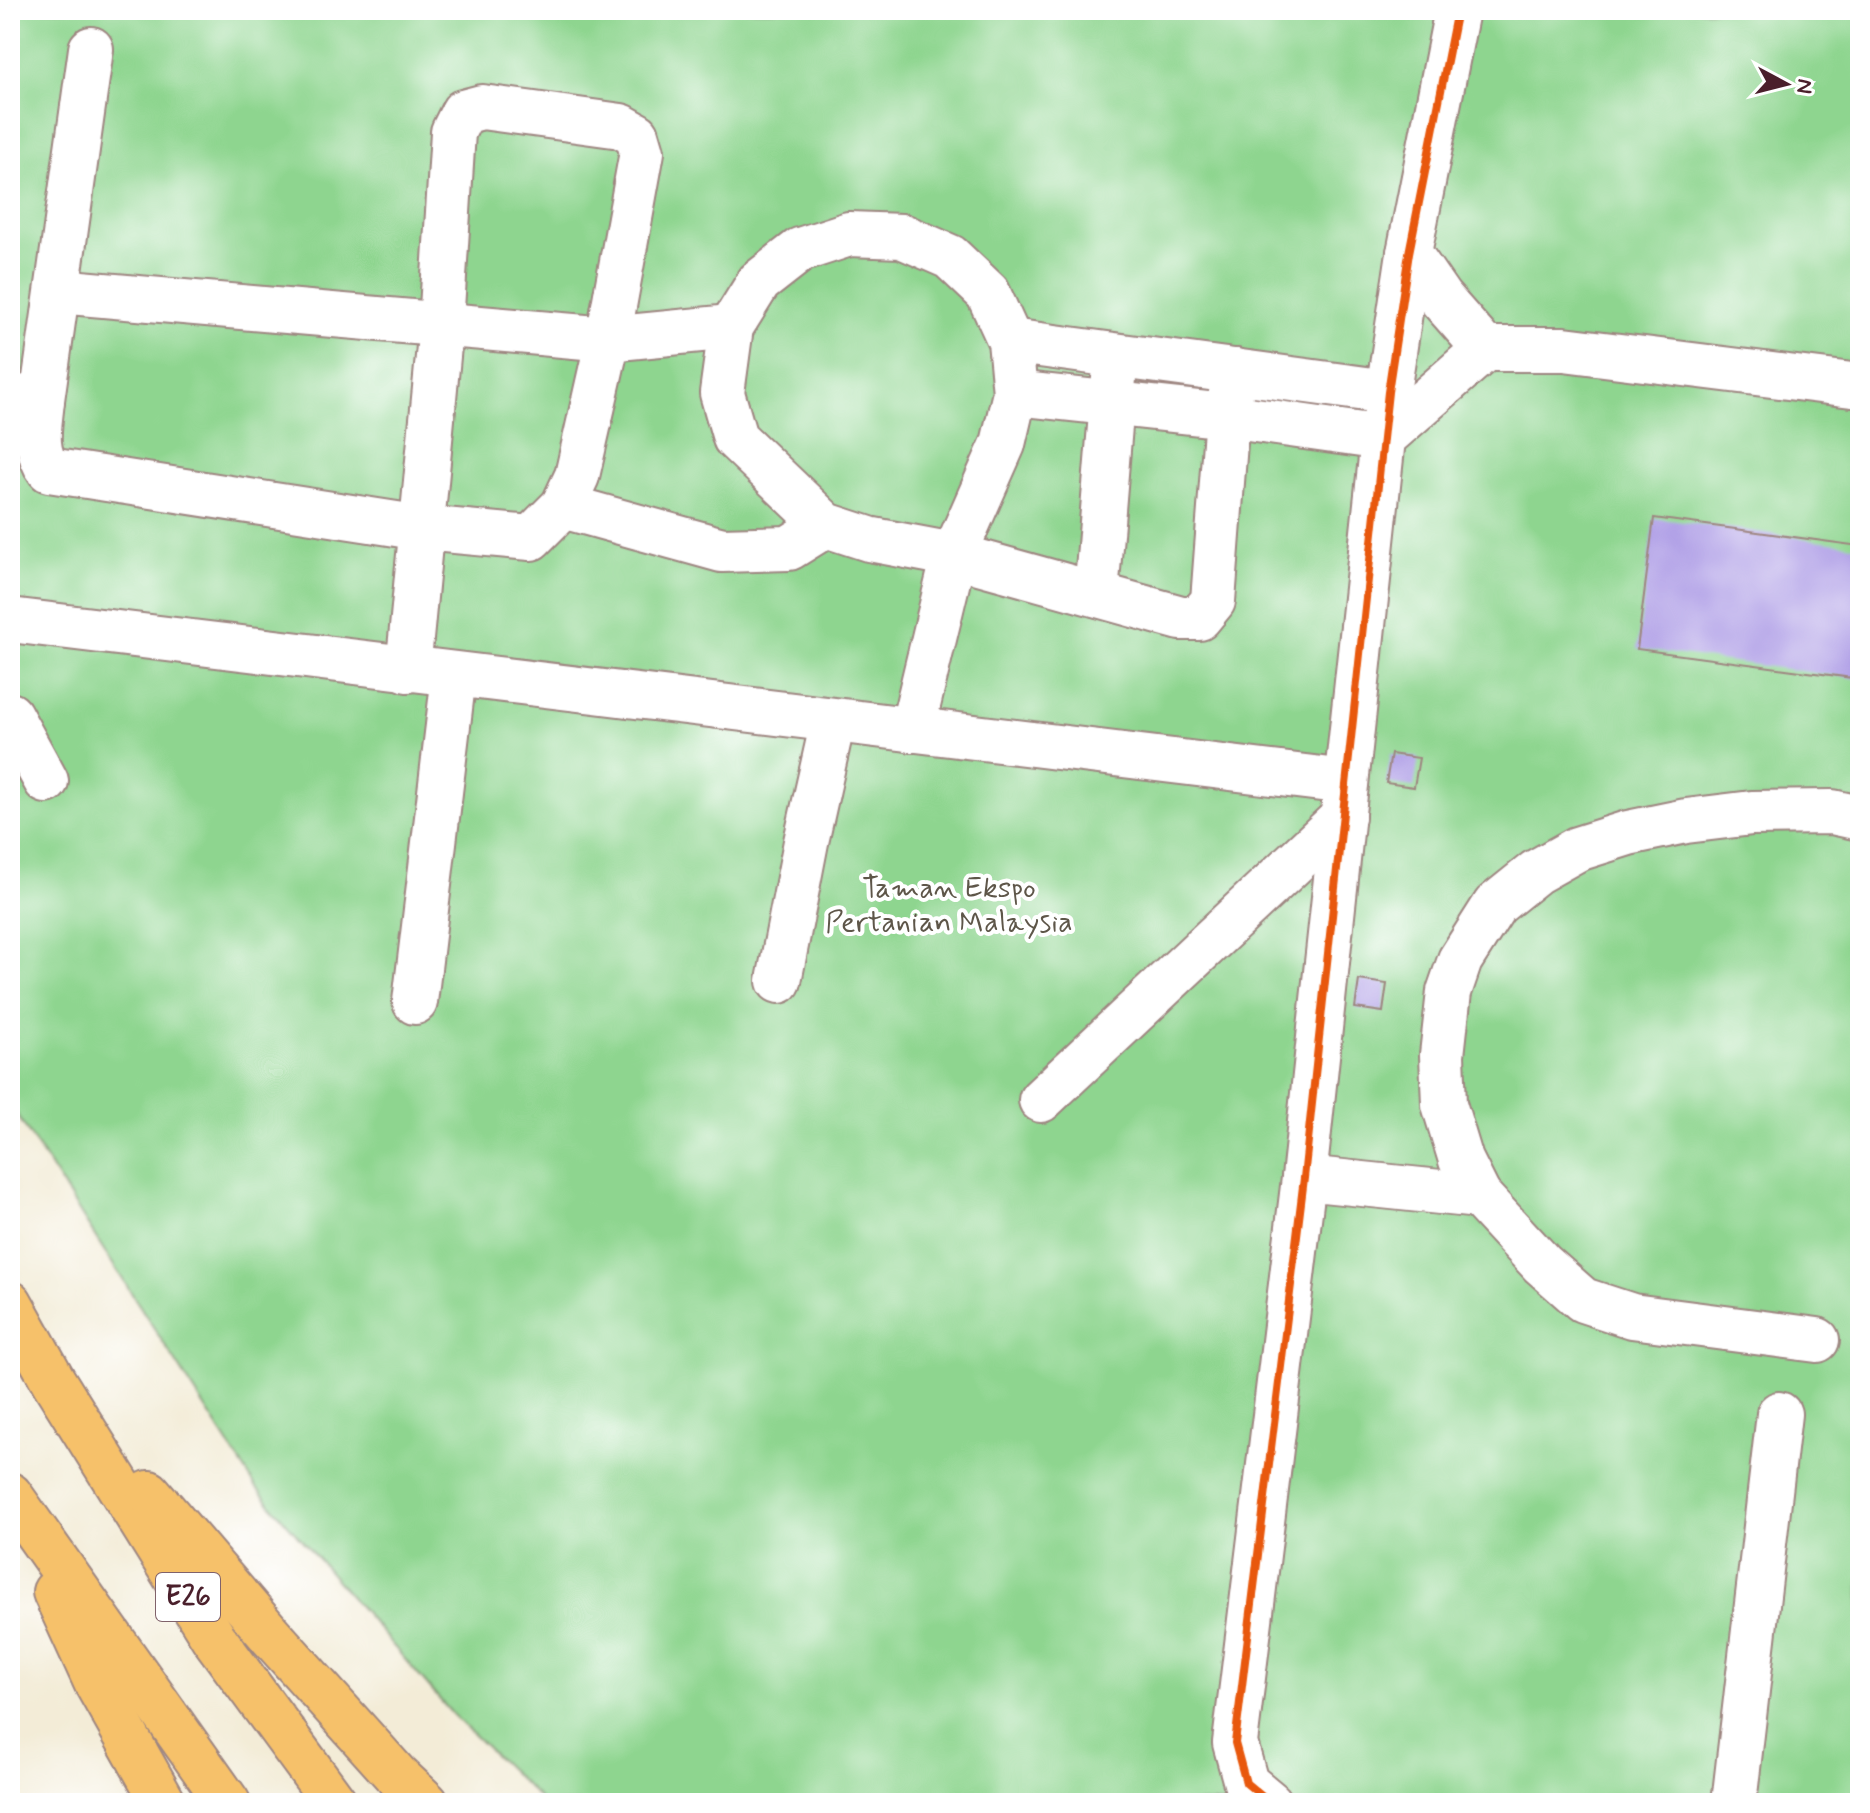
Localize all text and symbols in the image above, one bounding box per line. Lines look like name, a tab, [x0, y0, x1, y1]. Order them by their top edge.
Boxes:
north arrow	[1746, 44, 1826, 124]
text: N	[1789, 77, 1819, 95]
park label: Taman Ekspo Pertanian Malaysia	[825, 869, 1073, 942]
road number: E26	[156, 1573, 220, 1621]

